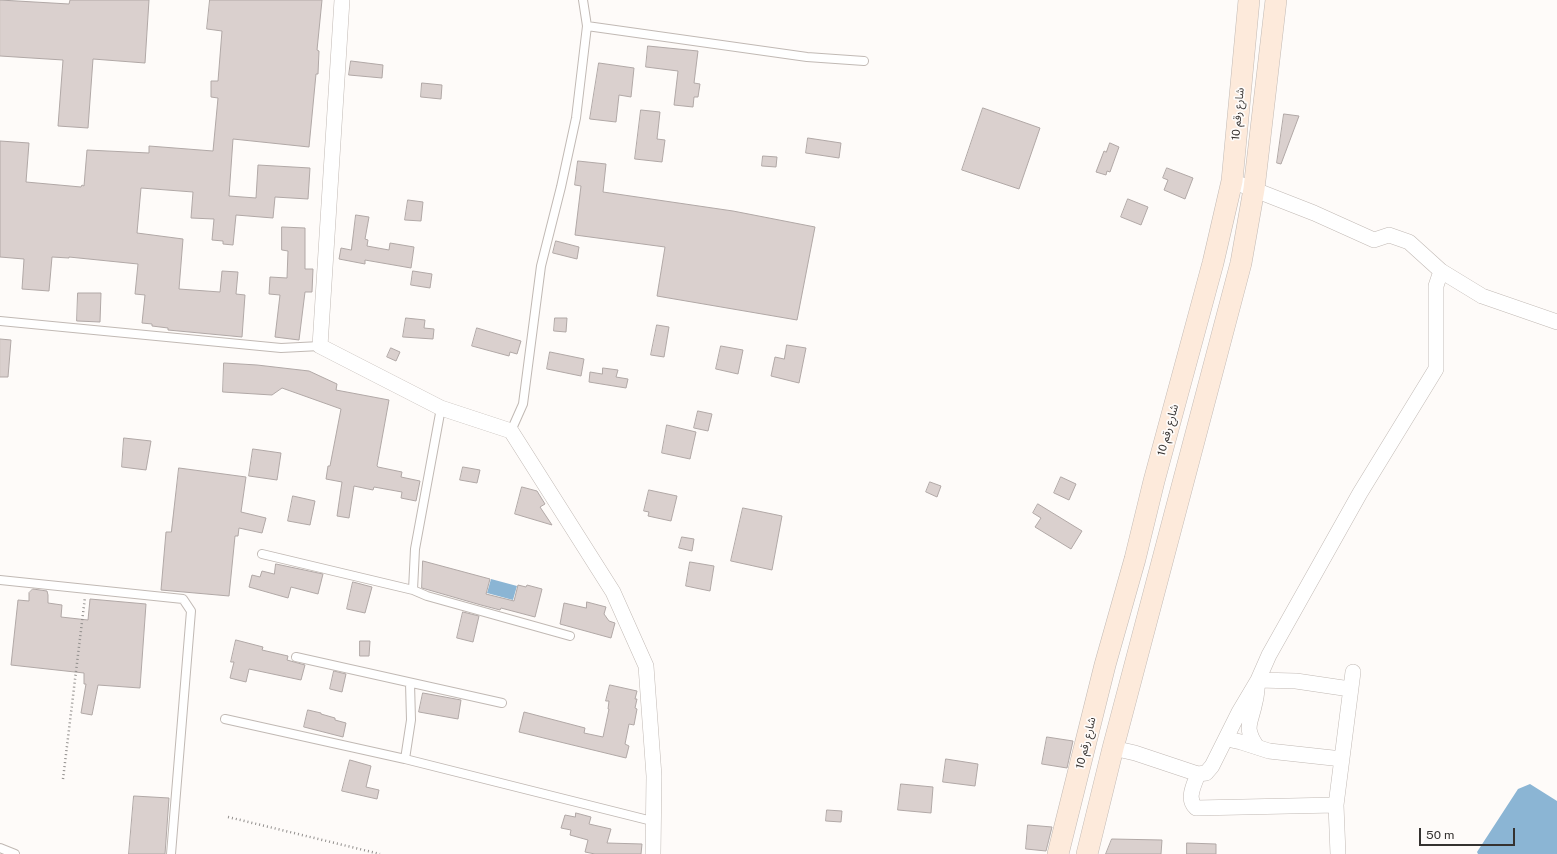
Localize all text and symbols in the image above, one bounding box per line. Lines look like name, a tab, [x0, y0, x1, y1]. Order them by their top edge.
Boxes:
street label: شارع رقم 10	[1229, 87, 1247, 141]
street label: شارع رقم 10	[1155, 403, 1181, 457]
street label: شارع رقم 10	[1073, 716, 1099, 770]
scale bar	[1421, 820, 1517, 846]
text: 50 m	[1426, 828, 1454, 842]

